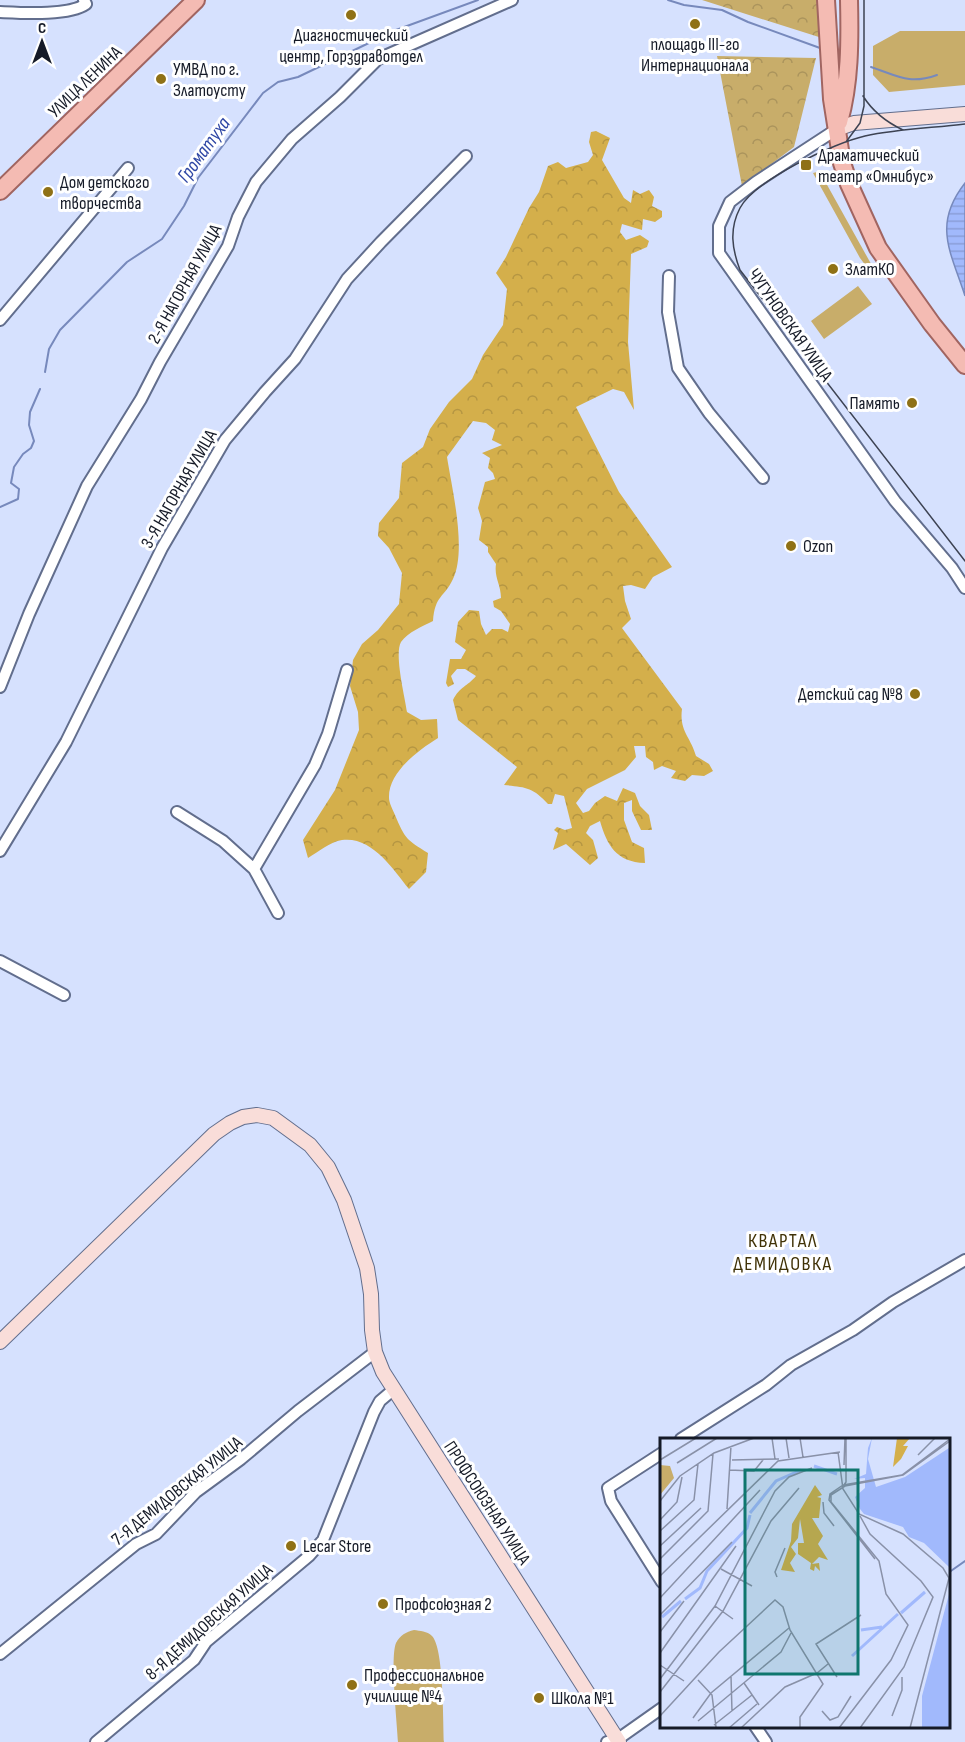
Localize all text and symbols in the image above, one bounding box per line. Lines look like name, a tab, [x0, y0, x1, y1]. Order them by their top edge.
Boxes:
marker: Диагностический центр, Горздравотдел	[344, 8, 358, 22]
north arrow	[12, 12, 72, 72]
marker: площадь III-го Интернационала	[688, 17, 702, 31]
text: С	[38, 19, 46, 38]
place label: Диагностический центр, Горздравотдел	[279, 25, 423, 67]
place label: площадь III-го Интернационала	[641, 34, 749, 76]
street label: УЛИЦА ЛЕНИНА	[44, 42, 126, 122]
place label: УМВД по г. Златоусту	[173, 59, 246, 101]
marker: УМВД по г. Златоусту	[154, 72, 168, 86]
water label: Громатуха	[172, 113, 236, 187]
place label: Драматический театр «Омнибус»	[818, 145, 934, 187]
marker: Драматический театр «Омнибус»	[799, 158, 813, 172]
place label: Дом детского творчества	[60, 172, 149, 214]
marker: Дом детского творчества	[41, 185, 55, 199]
street label: 2-Я НАГОРНАЯ УЛИЦА	[144, 220, 227, 347]
place label: ЗлатКО	[845, 259, 895, 280]
marker: ЗлатКО	[826, 262, 840, 276]
street label: ЧУГУНОВСКАЯ УЛИЦА	[743, 265, 837, 386]
place label: Память	[849, 393, 900, 414]
marker: Память	[905, 396, 919, 410]
street label: 3-Я НАГОРНАЯ УЛИЦА	[137, 426, 222, 552]
place label: Ozon	[803, 536, 833, 557]
marker: Ozon	[784, 539, 798, 553]
place label: Детский сад №8	[798, 684, 903, 705]
marker: Детский сад №8	[908, 687, 922, 701]
district label: КВАРТАЛ ДЕМИДОВКА	[733, 1229, 833, 1276]
street label: 7-Я ДЕМИДОВСКАЯ УЛИЦА	[108, 1432, 247, 1550]
street label: ПРОФСОЮЗНАЯ УЛИЦА	[439, 1437, 535, 1569]
inset map	[660, 1438, 950, 1727]
place label: Lecar Store	[303, 1536, 371, 1557]
marker: Lecar Store	[284, 1539, 298, 1553]
street label: 8-Я ДЕМИДОВСКАЯ УЛИЦА	[141, 1559, 277, 1684]
place label: Профсоюзная 2	[395, 1594, 492, 1615]
marker: Профсоюзная 2	[376, 1597, 390, 1611]
place label: Профессиональное училище №4	[364, 1665, 484, 1707]
marker: Профессиональное училище №4	[345, 1678, 359, 1692]
place label: Школа №1	[551, 1688, 614, 1709]
marker: Школа №1	[532, 1691, 546, 1705]

